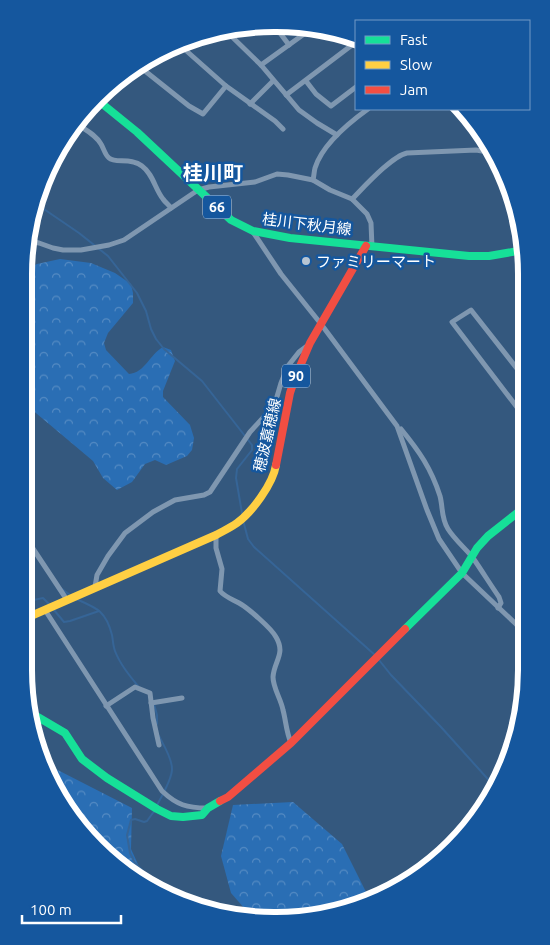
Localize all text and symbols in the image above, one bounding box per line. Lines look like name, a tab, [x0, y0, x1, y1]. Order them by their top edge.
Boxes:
legend	[355, 20, 530, 110]
text: Fast	[400, 31, 428, 48]
text: Slow	[400, 56, 433, 73]
text: Jam	[400, 81, 428, 98]
district label: 桂川町	[183, 161, 243, 184]
road number: 66	[203, 196, 231, 218]
street label: 桂川下秋月線	[261, 210, 353, 238]
place label: ファミリーマート	[316, 253, 436, 270]
marker: ファミリーマート	[300, 255, 312, 267]
road number: 90	[282, 364, 310, 388]
street label: 穂波嘉穂線	[250, 397, 284, 473]
scale bar	[22, 892, 121, 924]
text: 100 m	[30, 901, 72, 918]

